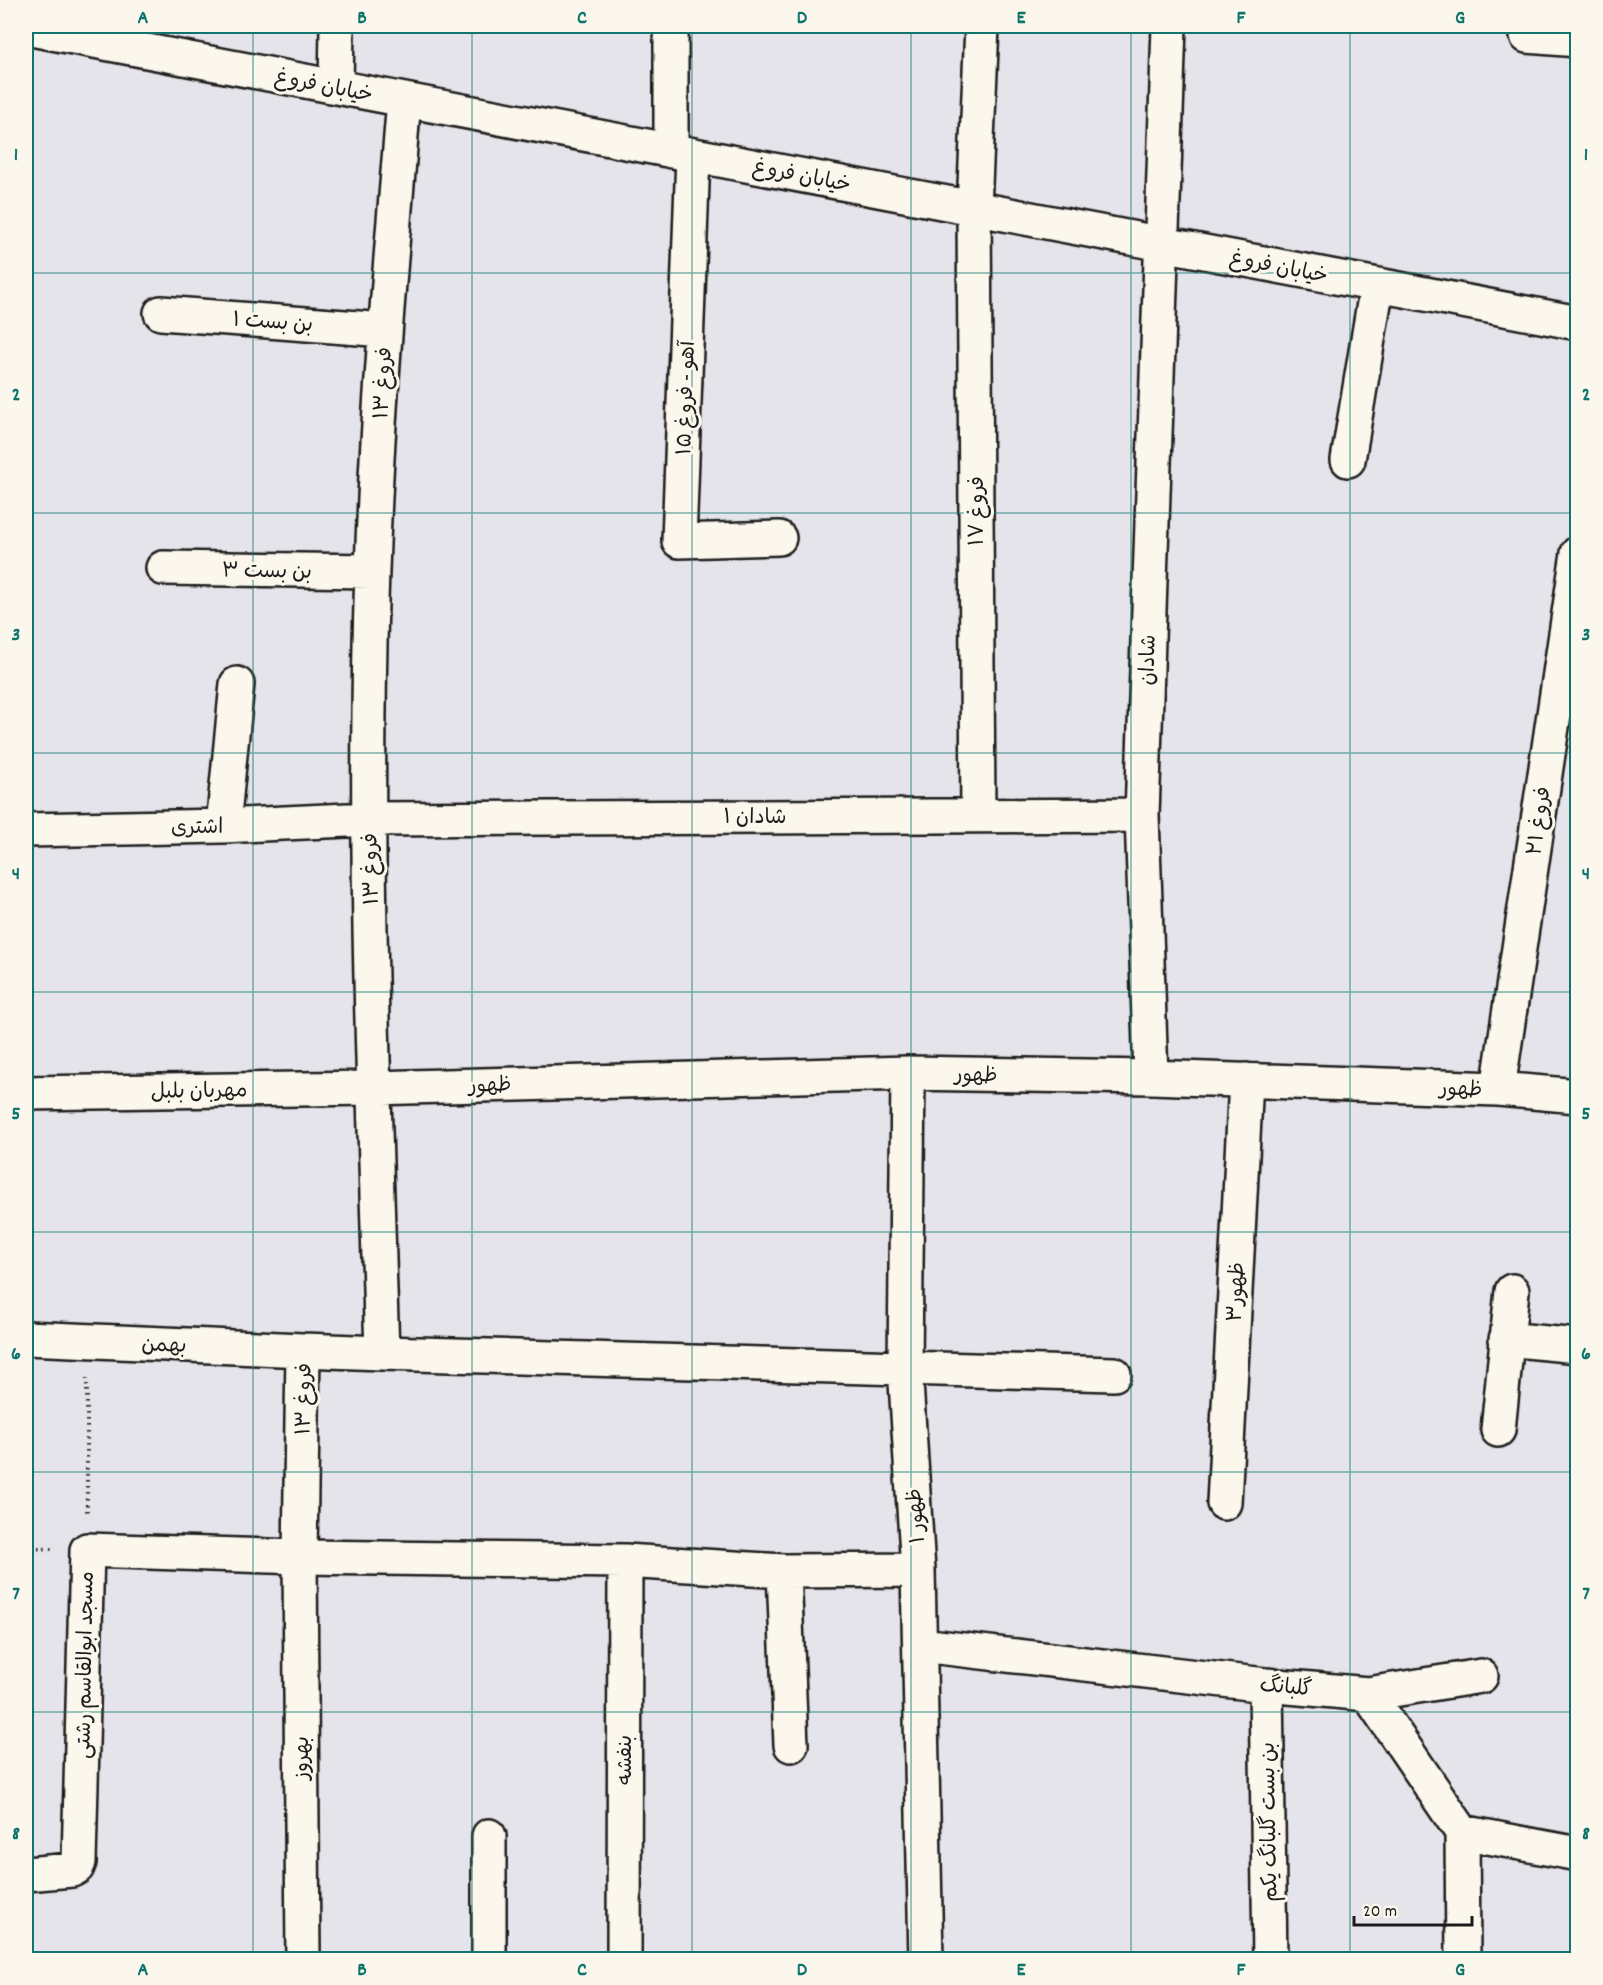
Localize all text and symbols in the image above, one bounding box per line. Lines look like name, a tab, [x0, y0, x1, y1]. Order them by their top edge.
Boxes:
text: A	[138, 5, 149, 33]
text: B	[357, 5, 367, 33]
text: C	[577, 5, 587, 33]
text: D	[797, 5, 808, 33]
text: E	[1016, 5, 1026, 33]
text: F	[1237, 5, 1247, 33]
text: G	[1455, 5, 1465, 33]
street label: خیابان فروغ	[272, 64, 375, 112]
text: 1	[14, 142, 18, 170]
text: 1	[1584, 142, 1588, 170]
street label: خیابان فروغ	[750, 154, 853, 202]
street label: خیابان فروغ	[1227, 245, 1330, 293]
street label: بن بست ۱	[232, 306, 314, 342]
street label: آهو - فروغ ۱۵	[671, 340, 705, 456]
street label: فروغ ۱۳	[368, 346, 402, 420]
text: 2	[12, 382, 20, 410]
text: 2	[1582, 382, 1590, 410]
street label: فروغ ۱۷	[964, 476, 994, 546]
street label: بن بست ۳	[222, 557, 312, 589]
text: 3	[12, 622, 20, 650]
text: 3	[1582, 622, 1590, 650]
street label: شادان	[1134, 634, 1166, 686]
street label: فروغ ۲۱	[1521, 785, 1561, 858]
street label: شادان ۱	[723, 804, 787, 834]
street label: اشتری	[171, 814, 224, 844]
street label: فروغ ۱۳	[357, 833, 389, 905]
text: 4	[12, 861, 20, 889]
text: 4	[1582, 861, 1590, 889]
street label: ظهور	[952, 1062, 998, 1092]
street label: ظهور	[466, 1071, 512, 1103]
street label: ظهور	[1437, 1075, 1483, 1107]
street label: مهربان بلبل	[150, 1077, 248, 1109]
text: 5	[11, 1101, 21, 1129]
text: 5	[1581, 1101, 1591, 1129]
street label: ظهور۳	[1221, 1261, 1255, 1323]
street label: بهمن	[141, 1331, 187, 1363]
text: 6	[11, 1341, 21, 1369]
text: 6	[1581, 1341, 1591, 1369]
street label: فروغ ۱۳	[290, 1363, 322, 1435]
street label: ظهور ۱	[901, 1487, 935, 1544]
street label: مسجد ابوالقاسم رشتی	[70, 1571, 104, 1759]
text: 7	[12, 1581, 20, 1609]
text: 7	[1582, 1581, 1590, 1609]
street label: گلبانگ	[1258, 1672, 1313, 1706]
street label: بنفشه	[612, 1735, 642, 1785]
street label: بهروز	[289, 1736, 319, 1782]
street label: بن بست گلبانگ یکم	[1255, 1742, 1287, 1902]
text: 8	[12, 1821, 20, 1849]
text: 8	[1582, 1821, 1590, 1849]
scale bar	[1354, 1889, 1472, 1927]
text: 20 m	[1363, 1900, 1397, 1925]
text: A	[138, 1957, 149, 1985]
text: B	[357, 1957, 367, 1985]
text: C	[577, 1957, 587, 1985]
text: D	[797, 1957, 808, 1985]
text: E	[1016, 1957, 1026, 1985]
text: F	[1237, 1957, 1247, 1985]
text: G	[1455, 1957, 1465, 1985]

